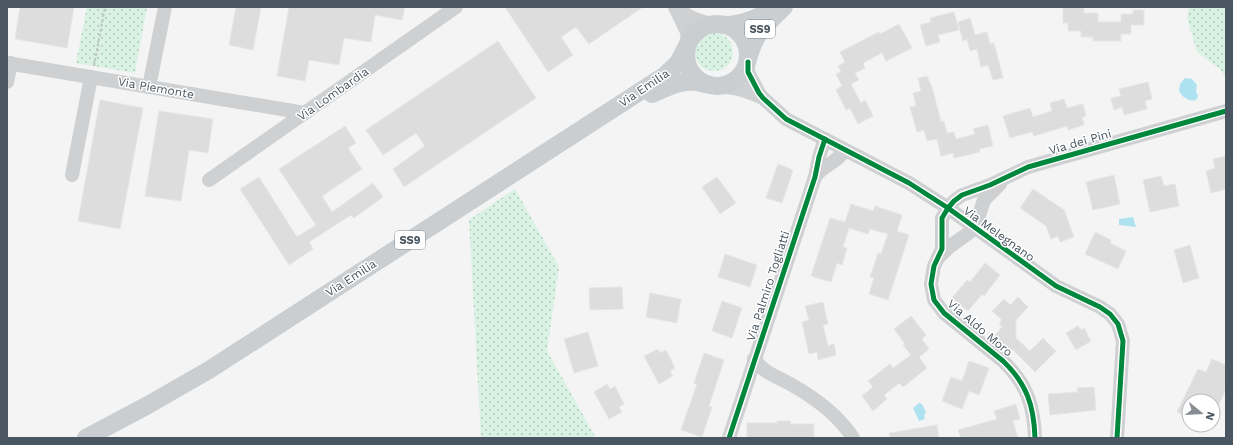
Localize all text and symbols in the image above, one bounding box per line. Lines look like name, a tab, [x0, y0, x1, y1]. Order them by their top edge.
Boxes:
road number: SS9	[745, 20, 775, 38]
street label: Via Lombardia	[295, 64, 371, 124]
street label: Via Emilia	[616, 66, 672, 110]
street label: Via Piemonte	[117, 74, 195, 102]
street label: Via dei Pini	[1047, 126, 1113, 158]
street label: Via Melegnano	[961, 204, 1037, 264]
street label: Via Palmiro Togliatti	[744, 229, 792, 343]
road number: SS9	[395, 231, 425, 249]
street label: Via Emilia	[323, 256, 379, 300]
street label: Via Aldo Moro	[945, 297, 1015, 359]
north arrow	[1181, 393, 1221, 433]
text: N	[1203, 410, 1217, 422]

